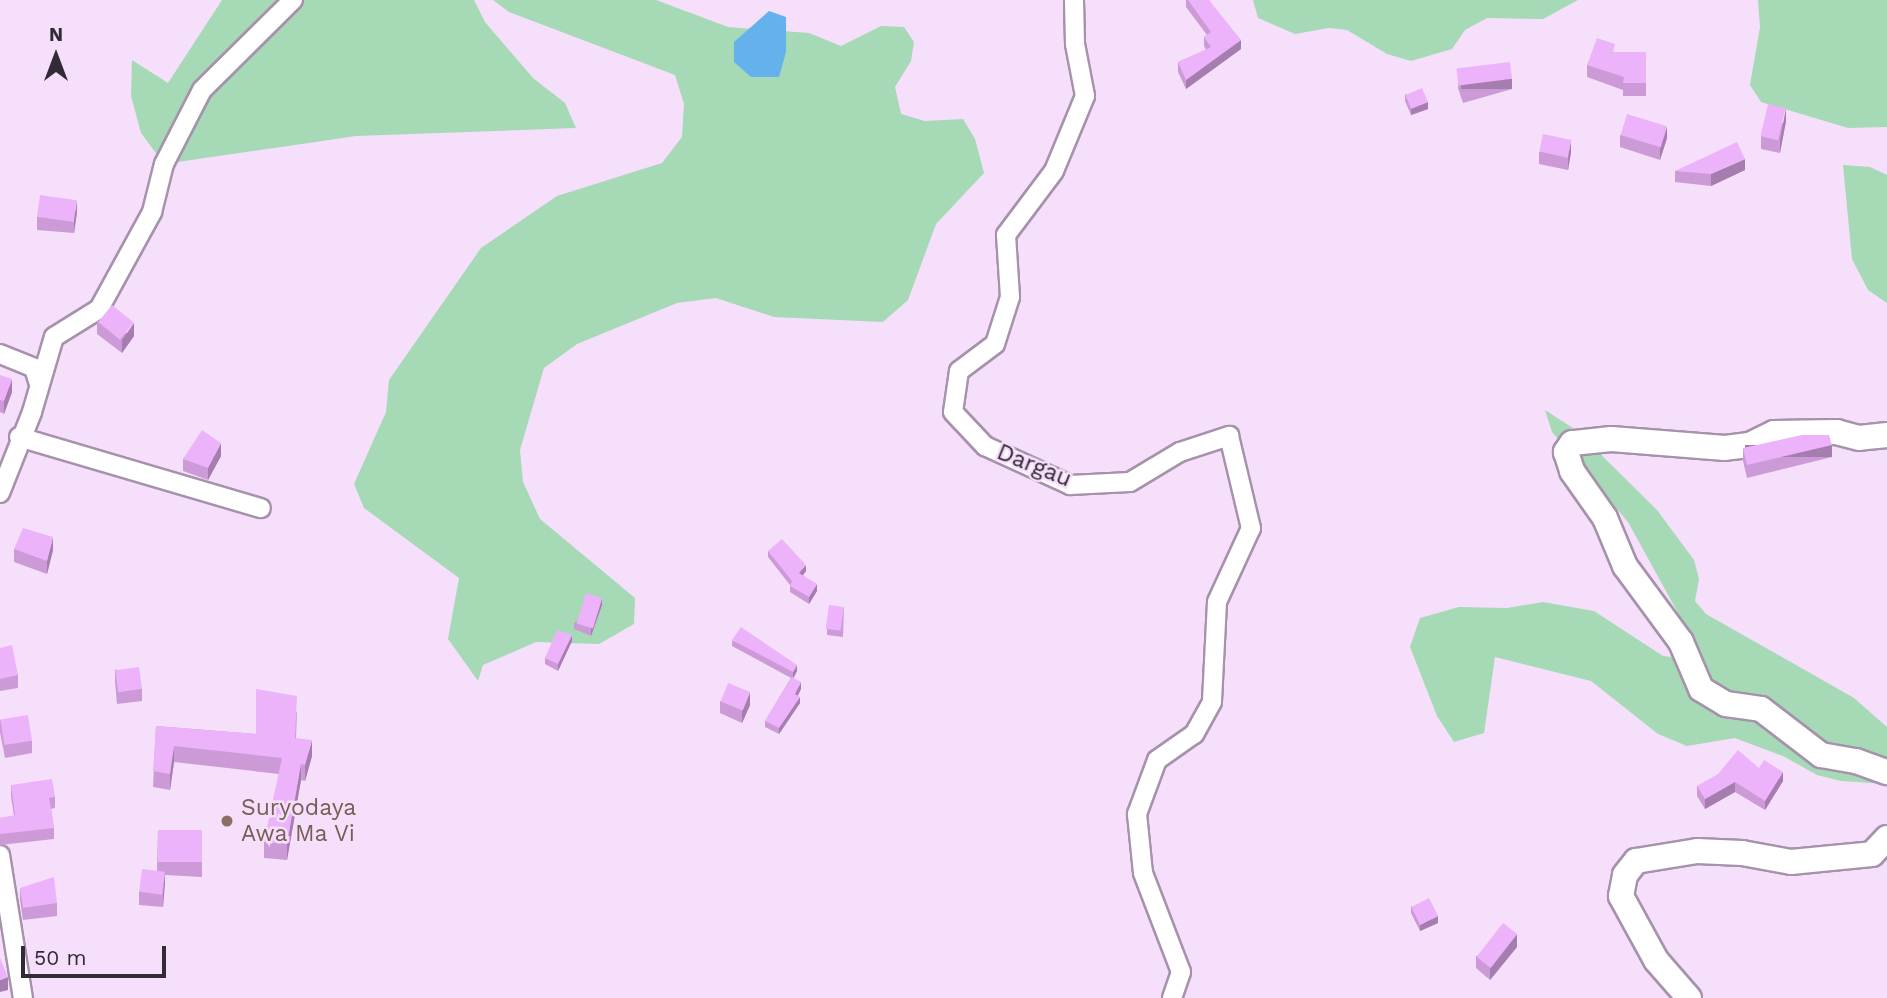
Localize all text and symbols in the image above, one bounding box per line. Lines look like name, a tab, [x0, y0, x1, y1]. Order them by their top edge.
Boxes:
north arrow	[21, 21, 91, 91]
text: N	[49, 23, 63, 46]
street label: Dargau	[993, 439, 1075, 493]
place label: Suryodaya Awa Ma Vi	[241, 794, 357, 848]
marker: Suryodaya Awa Ma Vi	[219, 813, 235, 829]
scale bar	[24, 932, 170, 976]
text: 50 m	[34, 945, 86, 970]

